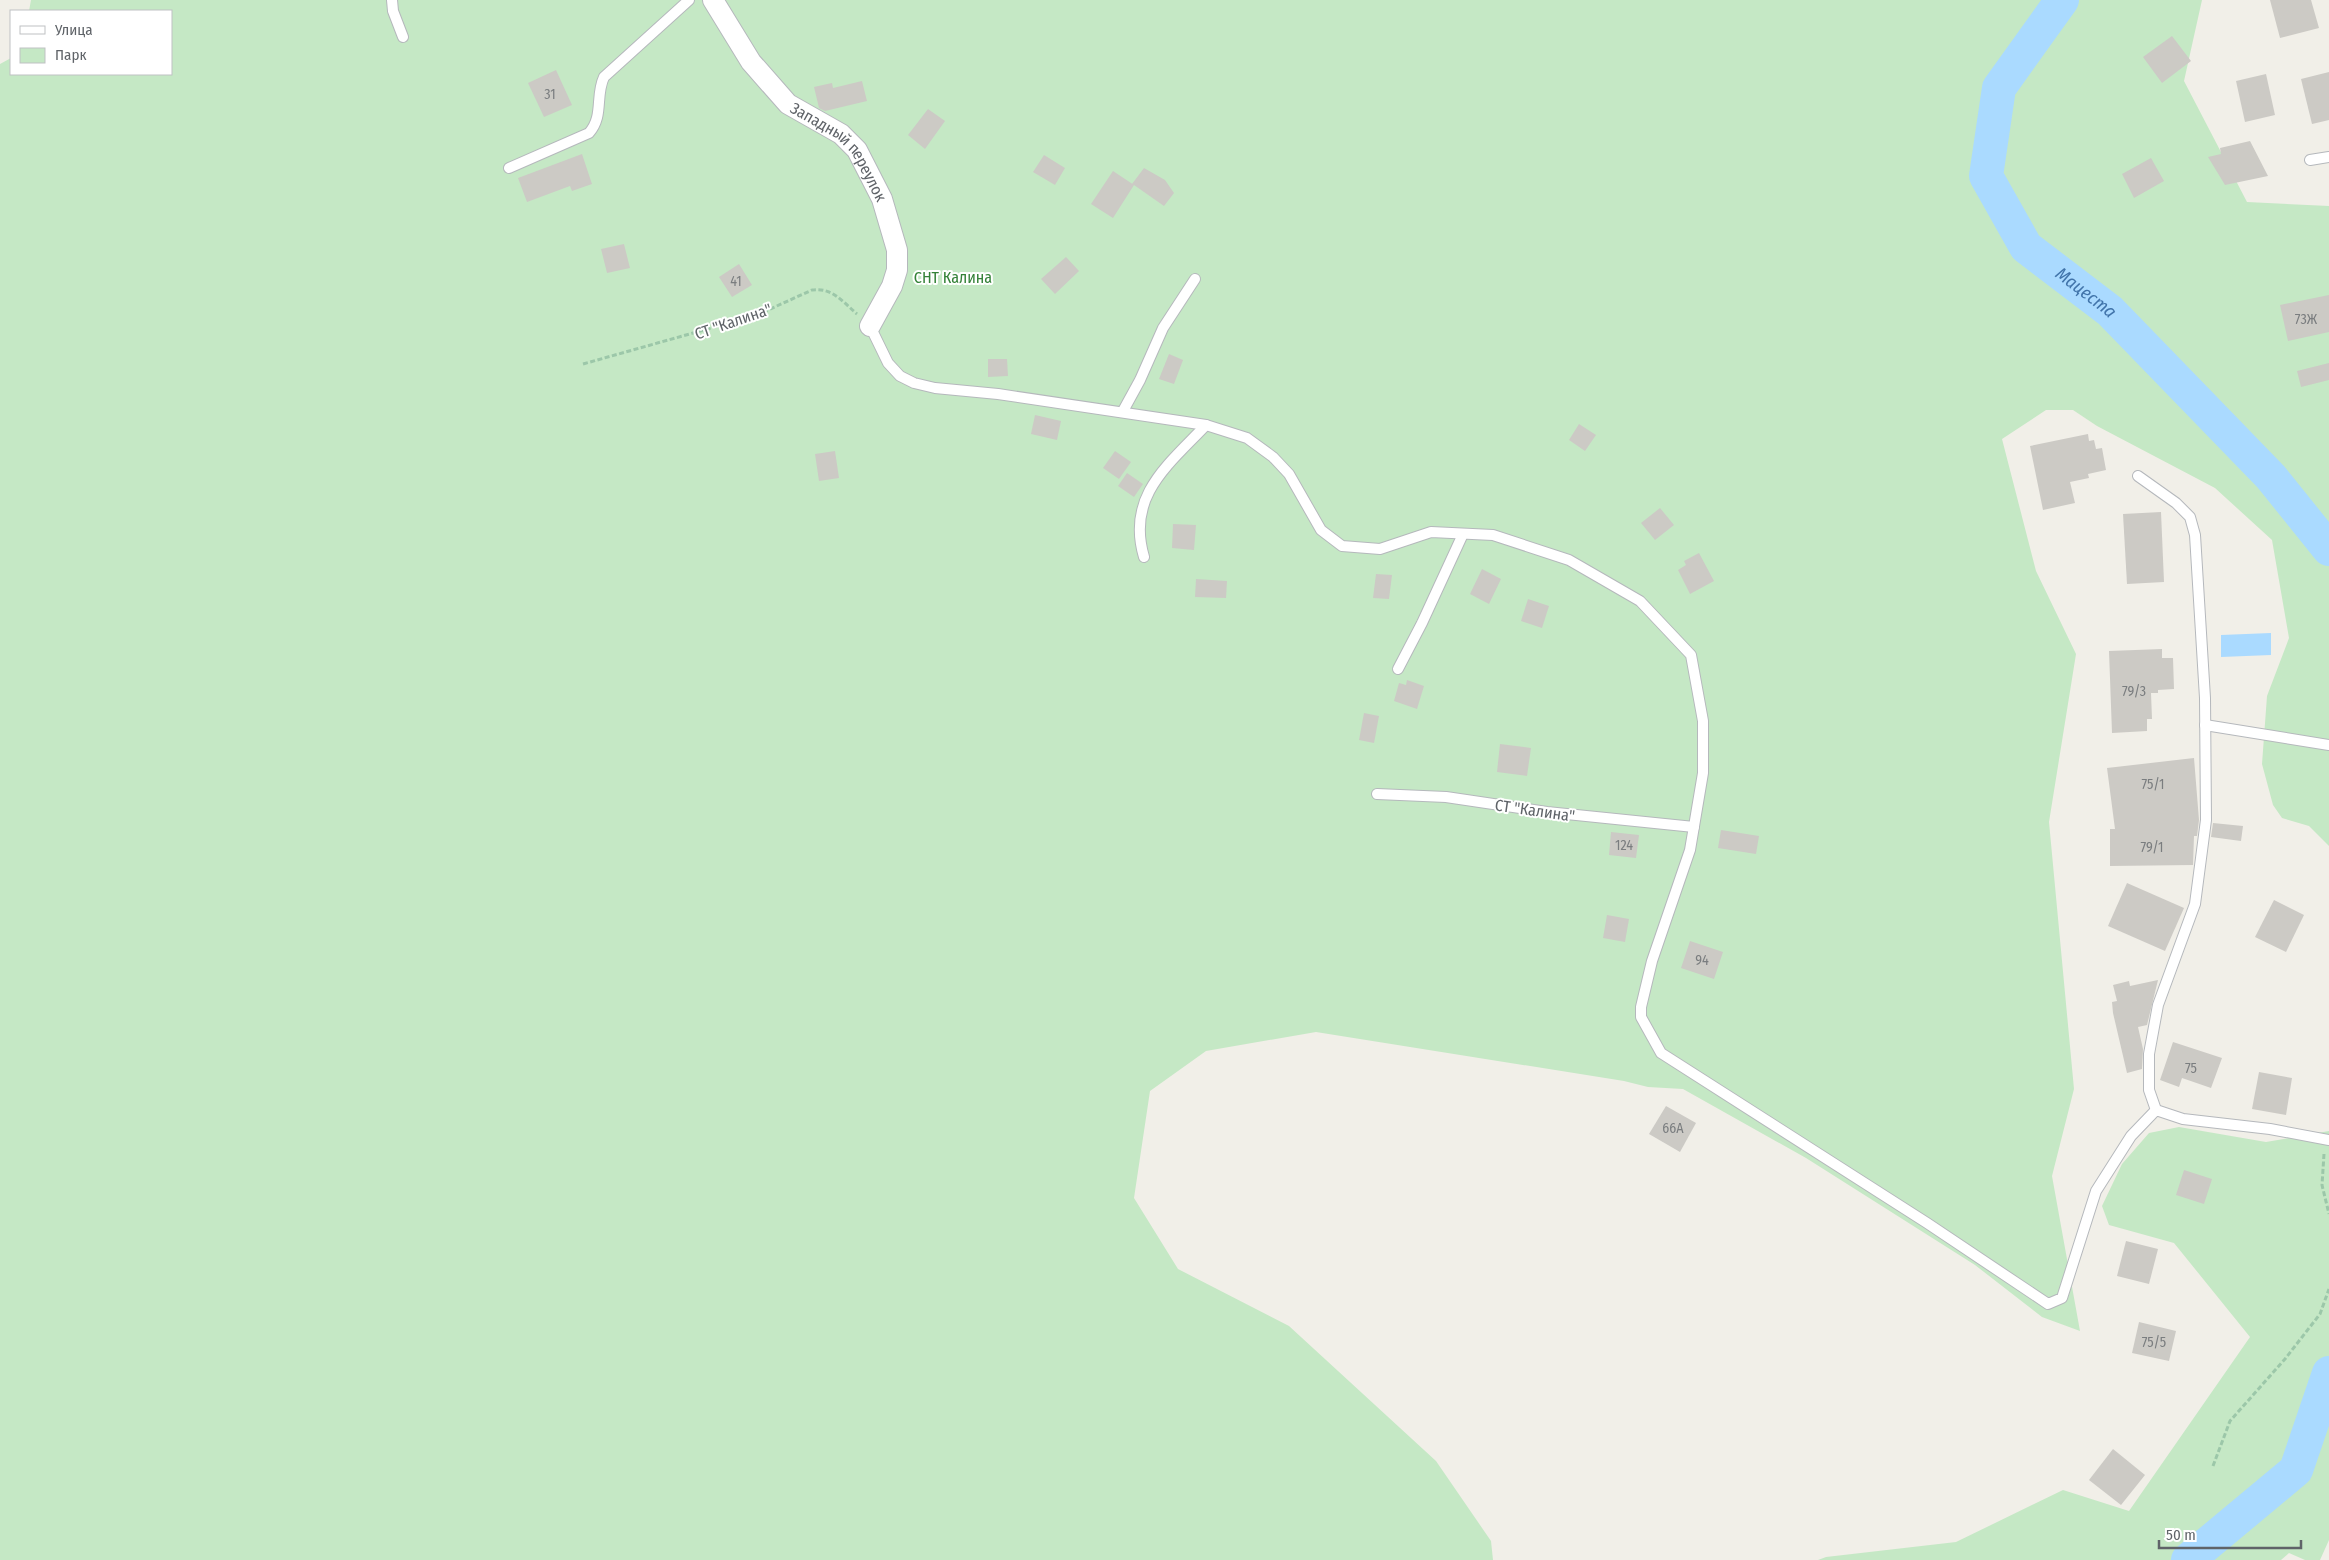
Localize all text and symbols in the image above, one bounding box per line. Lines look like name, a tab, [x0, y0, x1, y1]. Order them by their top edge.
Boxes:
legend	[10, 10, 172, 75]
text: Улица	[54, 21, 93, 39]
text: Парк	[55, 46, 86, 64]
house number: 31	[544, 86, 556, 103]
street label: Западный переулок	[787, 98, 891, 205]
water label: Мацеста	[2051, 262, 2121, 322]
park label: СНТ Калина	[914, 268, 992, 287]
house number: 41	[730, 273, 742, 290]
street label: СТ "Калина"	[692, 299, 774, 344]
house number: 73Ж	[2295, 311, 2318, 328]
house number: 79/3	[2122, 683, 2146, 700]
house number: 75/1	[2142, 776, 2164, 793]
street label: СТ "Калина"	[1494, 795, 1576, 826]
house number: 124	[1615, 837, 1633, 854]
house number: 79/1	[2141, 839, 2163, 856]
house number: 94	[1695, 952, 1709, 969]
house number: 75	[2185, 1060, 2197, 1077]
house number: 66А	[1662, 1120, 1684, 1137]
house number: 75/5	[2142, 1334, 2166, 1351]
scale bar	[2159, 1518, 2302, 1550]
text: 50 m	[2166, 1526, 2196, 1544]

